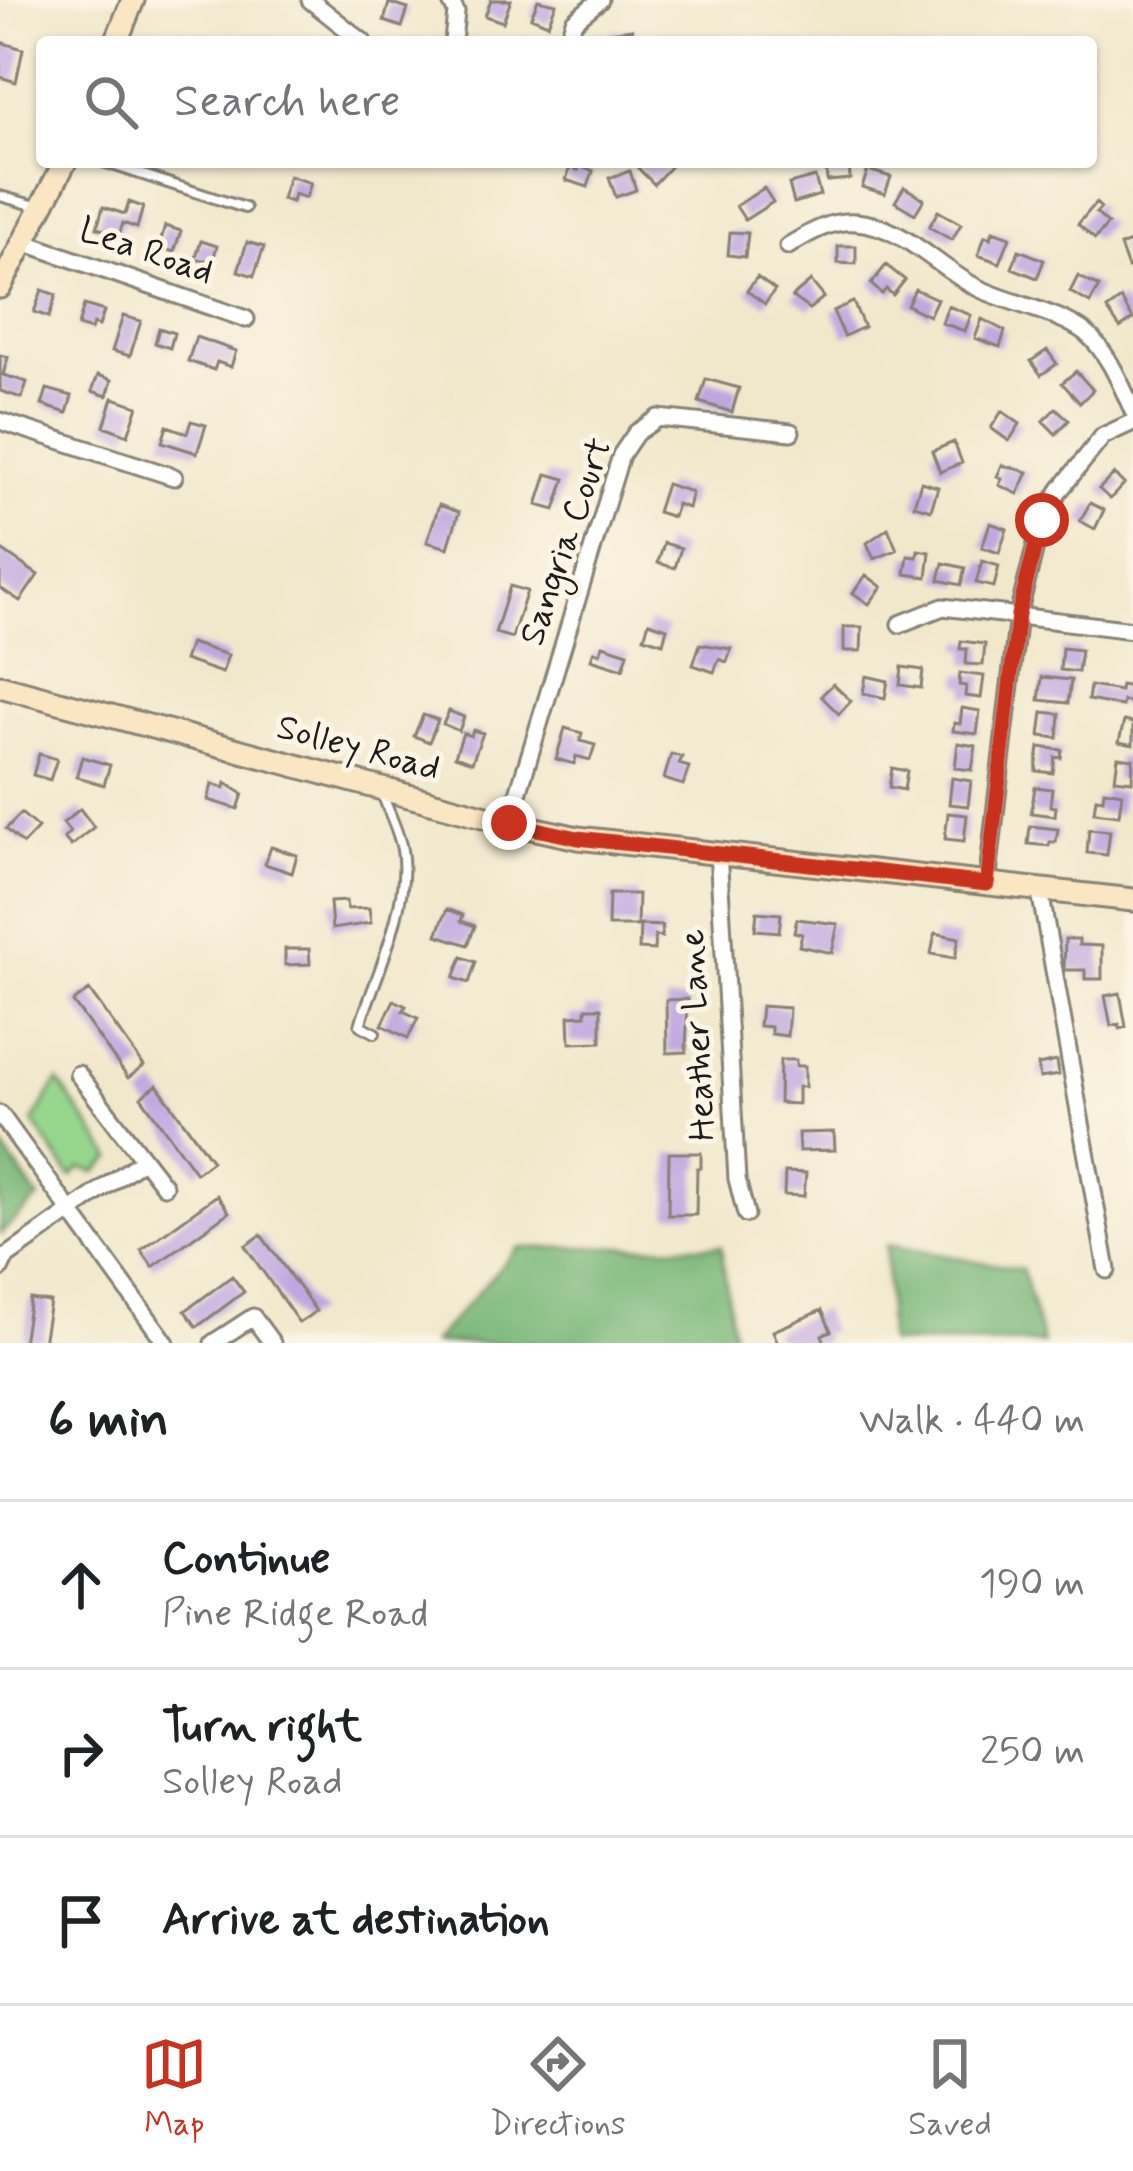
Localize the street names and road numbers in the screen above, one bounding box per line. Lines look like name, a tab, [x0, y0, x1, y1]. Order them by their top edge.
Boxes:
street label: Lea Road	[73, 207, 219, 297]
street label: Sangria Court	[510, 432, 626, 653]
street label: Solley Road	[271, 705, 445, 793]
street label: Heather Lane	[670, 928, 728, 1142]

